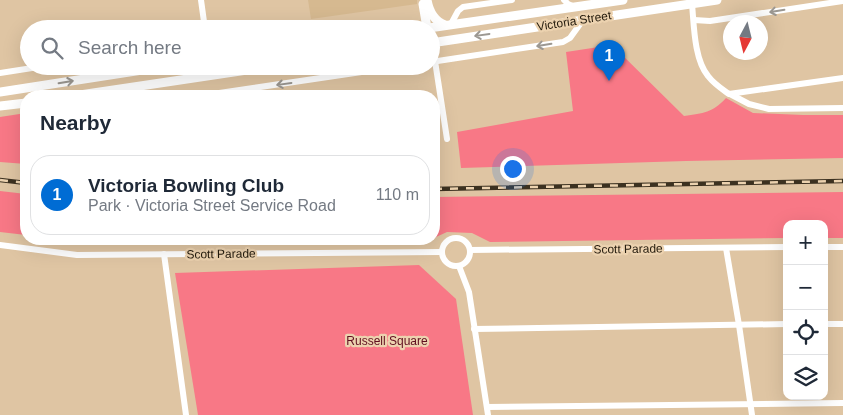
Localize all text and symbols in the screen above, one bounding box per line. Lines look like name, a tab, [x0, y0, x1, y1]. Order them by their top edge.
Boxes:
one-way arrow	[770, 6, 786, 16]
street label: Victoria Street	[536, 8, 613, 34]
north arrow	[723, 15, 768, 60]
search box	[20, 20, 440, 75]
one-way arrow	[475, 30, 491, 40]
icon: search	[38, 34, 66, 62]
text: Search here	[78, 37, 182, 58]
one-way arrow	[537, 40, 553, 50]
pin: 1	[593, 40, 625, 81]
one-way arrow	[57, 77, 73, 87]
one-way arrow	[277, 79, 293, 89]
text: Nearby	[40, 111, 111, 134]
your location	[500, 156, 526, 182]
text: Victoria Bowling Club	[88, 175, 284, 196]
text: 1	[53, 186, 61, 203]
text: 110 m	[376, 186, 419, 203]
text: Park · Victoria Street Service Road	[88, 197, 336, 214]
map controls	[783, 220, 828, 400]
button: +	[783, 220, 828, 265]
street label: Scott Parade	[593, 241, 663, 257]
street label: Scott Parade	[186, 246, 256, 262]
button: −	[783, 265, 828, 310]
button: locate	[783, 310, 828, 355]
park label: Russell Square	[346, 334, 428, 348]
button: layers	[783, 355, 828, 400]

